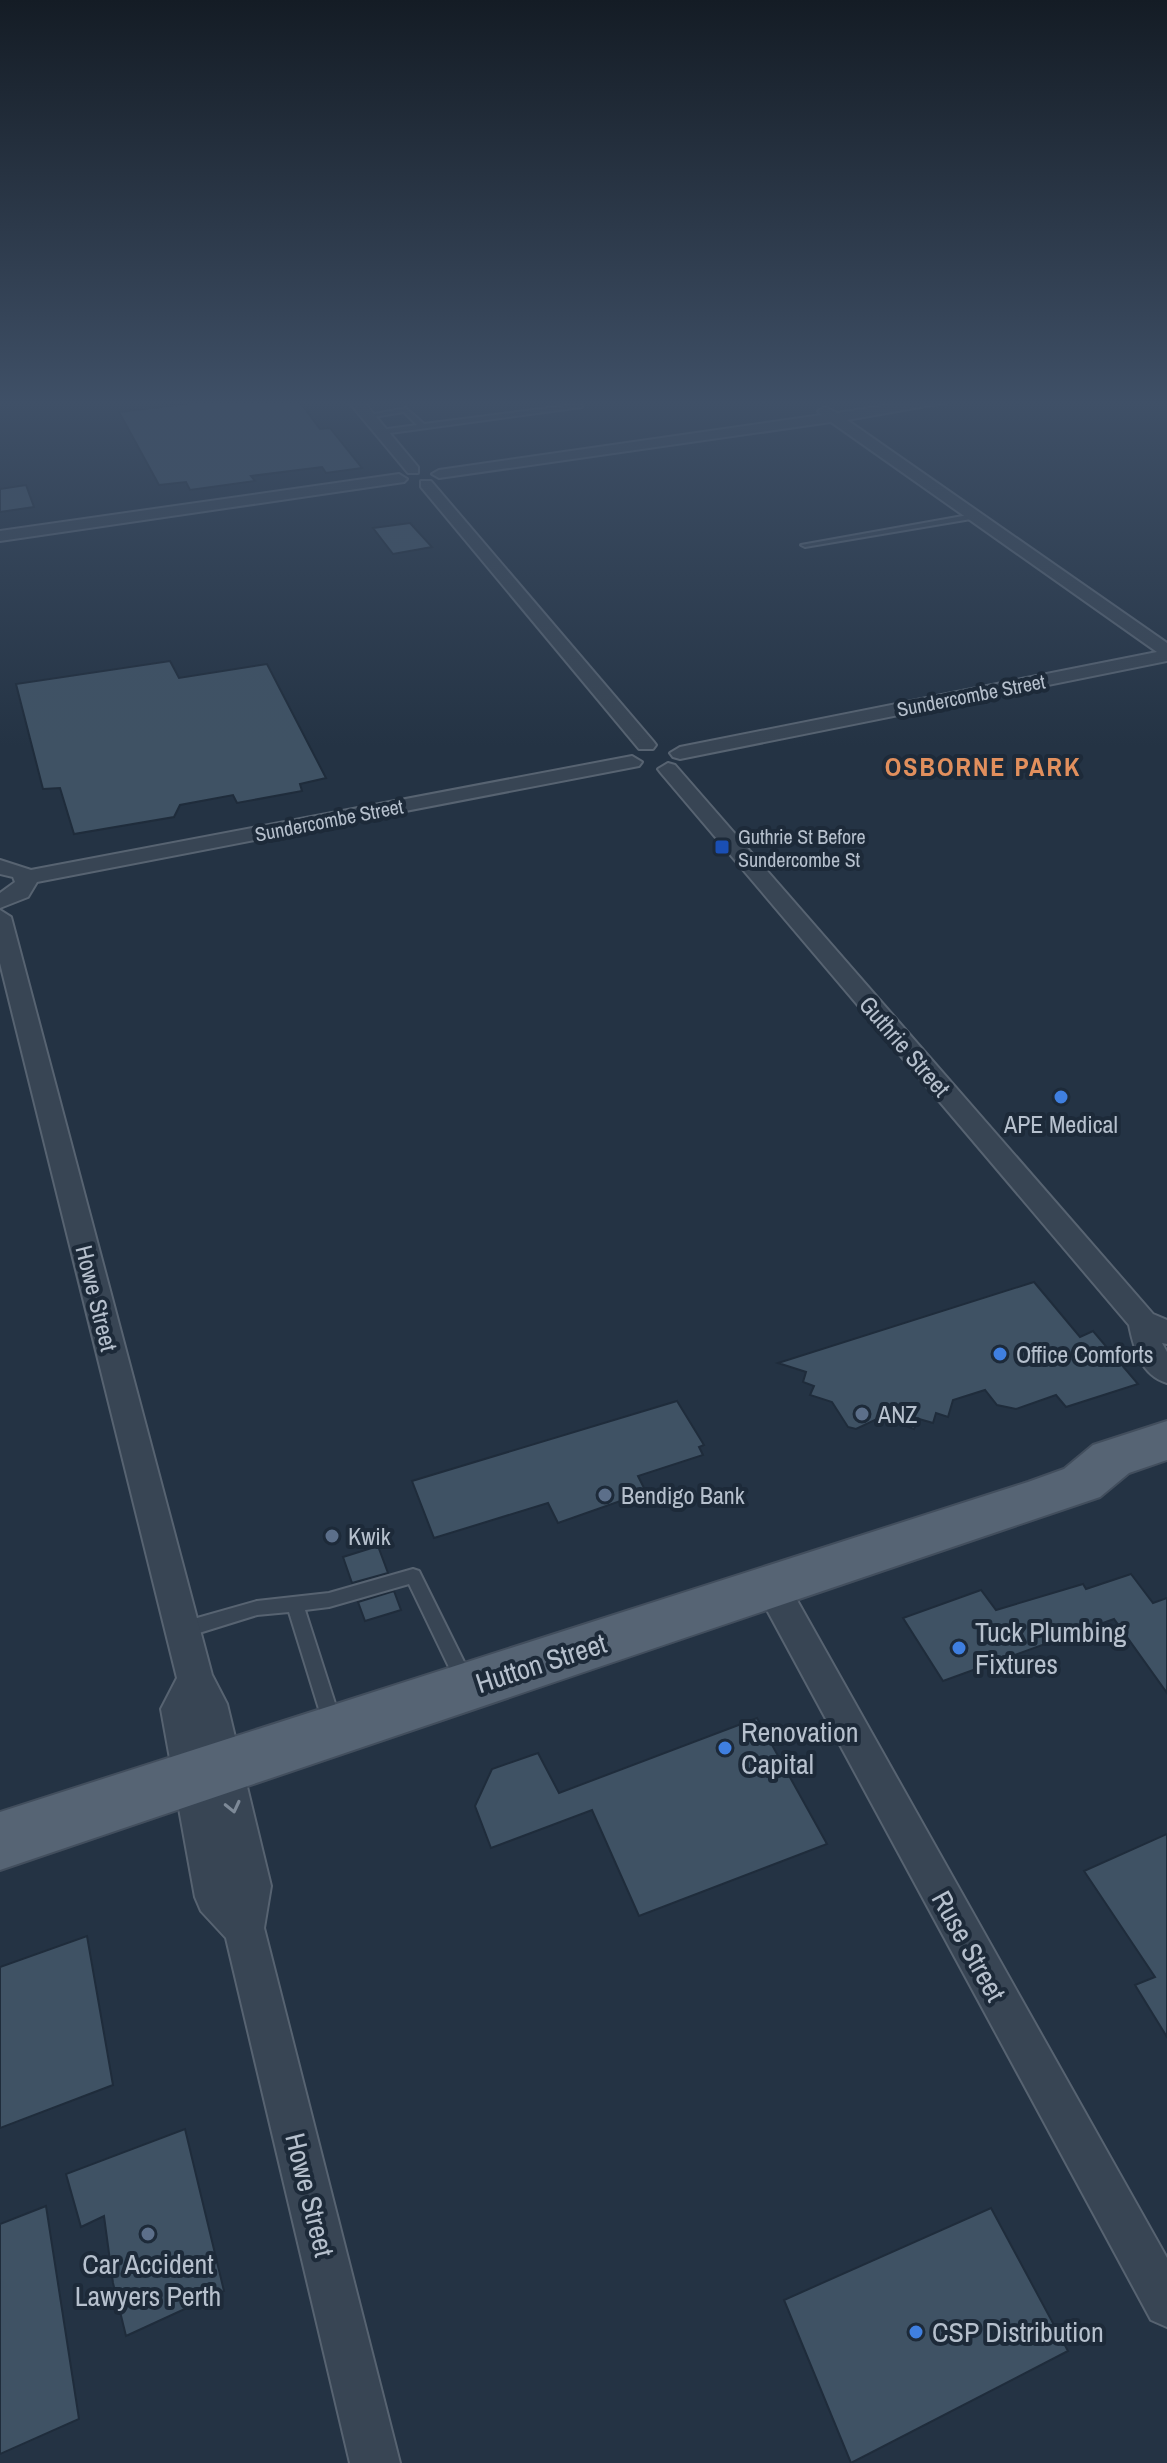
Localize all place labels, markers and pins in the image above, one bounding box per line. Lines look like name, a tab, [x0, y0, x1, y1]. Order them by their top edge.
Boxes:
place label: Guthrie St Before Sundercombe St	[738, 823, 866, 873]
marker: Guthrie St Before Sundercombe St	[713, 838, 731, 856]
marker: APE Medical	[1052, 1088, 1070, 1106]
place label: APE Medical	[1003, 1108, 1118, 1140]
place label: Office Comforts	[1016, 1338, 1153, 1370]
marker: Office Comforts	[991, 1345, 1009, 1363]
place label: ANZ	[877, 1398, 917, 1430]
marker: ANZ	[853, 1405, 871, 1423]
place label: Bendigo Bank	[621, 1479, 745, 1511]
marker: Bendigo Bank	[596, 1486, 614, 1504]
place label: Kwik	[348, 1520, 391, 1552]
marker: Kwik	[323, 1527, 341, 1545]
place label: Tuck Plumbing Fixtures	[975, 1613, 1126, 1683]
marker: Tuck Plumbing Fixtures	[950, 1639, 968, 1657]
place label: Renovation Capital	[741, 1713, 858, 1783]
marker: Renovation Capital	[716, 1739, 734, 1757]
marker: Car Accident Lawyers Perth	[139, 2225, 157, 2243]
place label: Car Accident Lawyers Perth	[75, 2245, 221, 2315]
place label: CSP Distribution	[932, 2313, 1104, 2351]
marker: CSP Distribution	[907, 2323, 925, 2341]

